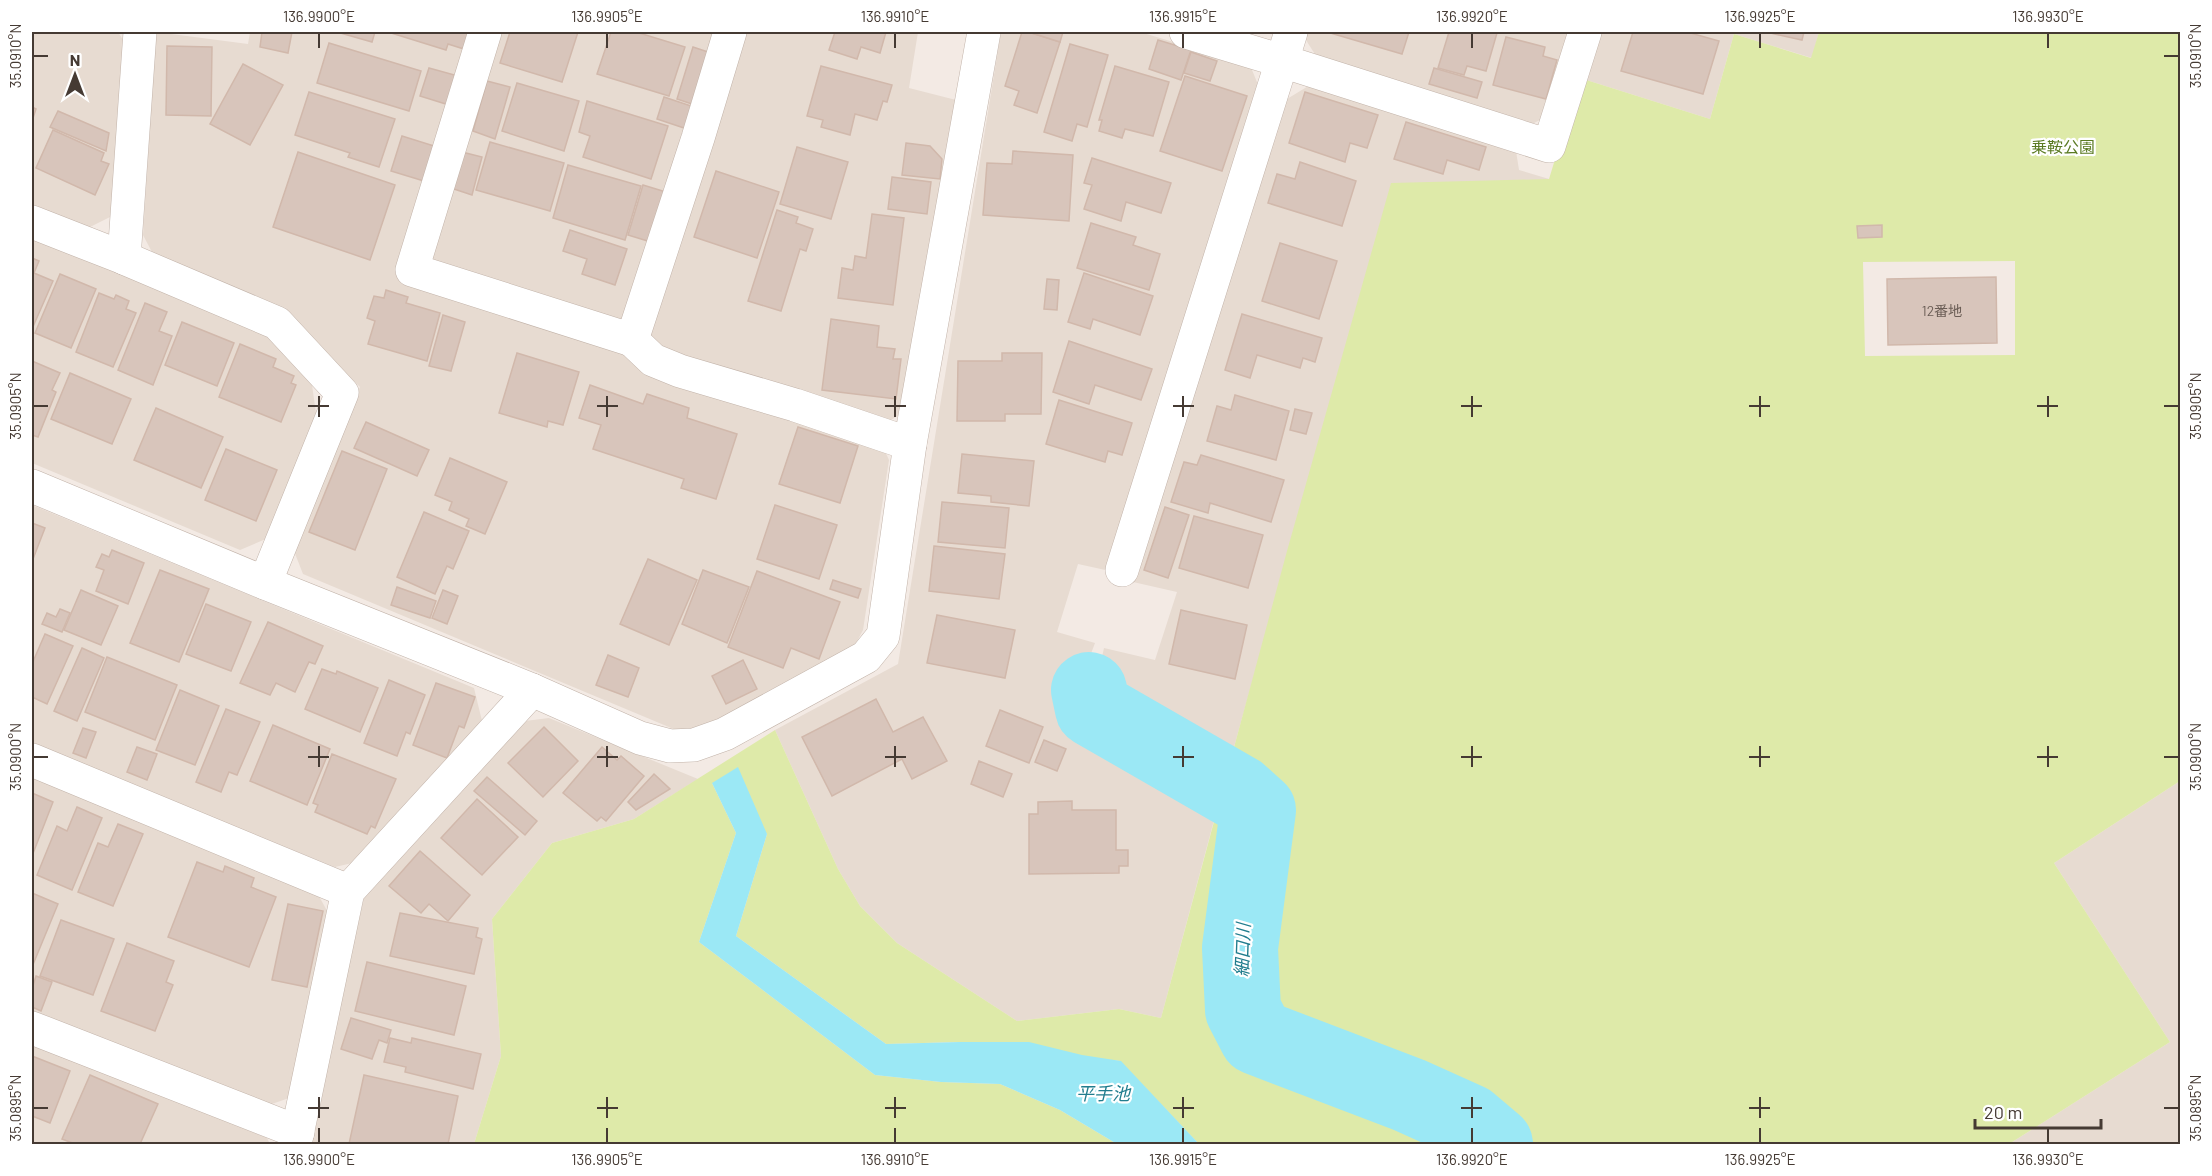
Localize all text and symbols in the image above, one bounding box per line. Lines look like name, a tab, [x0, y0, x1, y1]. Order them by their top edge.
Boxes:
text: 136.9900°E	[283, 7, 355, 25]
text: 136.9905°E	[571, 7, 643, 25]
text: 136.9910°E	[861, 7, 929, 25]
text: 136.9915°E	[1149, 7, 1217, 25]
text: 136.9920°E	[1436, 7, 1508, 25]
text: 136.9925°E	[1724, 7, 1796, 25]
text: 136.9930°E	[2012, 7, 2084, 25]
text: 35.0910°N	[6, 24, 24, 88]
text: 35.0910°N	[2186, 24, 2204, 88]
north arrow	[45, 45, 105, 105]
text: N	[70, 50, 80, 69]
park label: 乗鞍公園	[2031, 137, 2095, 156]
house number: 12番地	[1922, 302, 1962, 319]
text: 35.0905°N	[6, 372, 24, 440]
text: 35.0905°N	[2186, 372, 2204, 440]
text: 35.0900°N	[6, 723, 24, 791]
text: 35.0900°N	[2186, 723, 2204, 791]
water label: 細口川	[1230, 921, 1254, 977]
text: 35.0895°N	[6, 1075, 24, 1141]
text: 35.0895°N	[2186, 1075, 2204, 1141]
water label: 平手池	[1076, 1082, 1132, 1104]
scale bar	[1975, 1092, 2101, 1130]
text: 20 m	[1984, 1101, 2022, 1123]
text: 136.9900°E	[283, 1150, 355, 1168]
text: 136.9905°E	[571, 1150, 643, 1168]
text: 136.9910°E	[861, 1150, 929, 1168]
text: 136.9915°E	[1149, 1150, 1217, 1168]
text: 136.9920°E	[1436, 1150, 1508, 1168]
text: 136.9925°E	[1724, 1150, 1796, 1168]
text: 136.9930°E	[2012, 1150, 2084, 1168]

